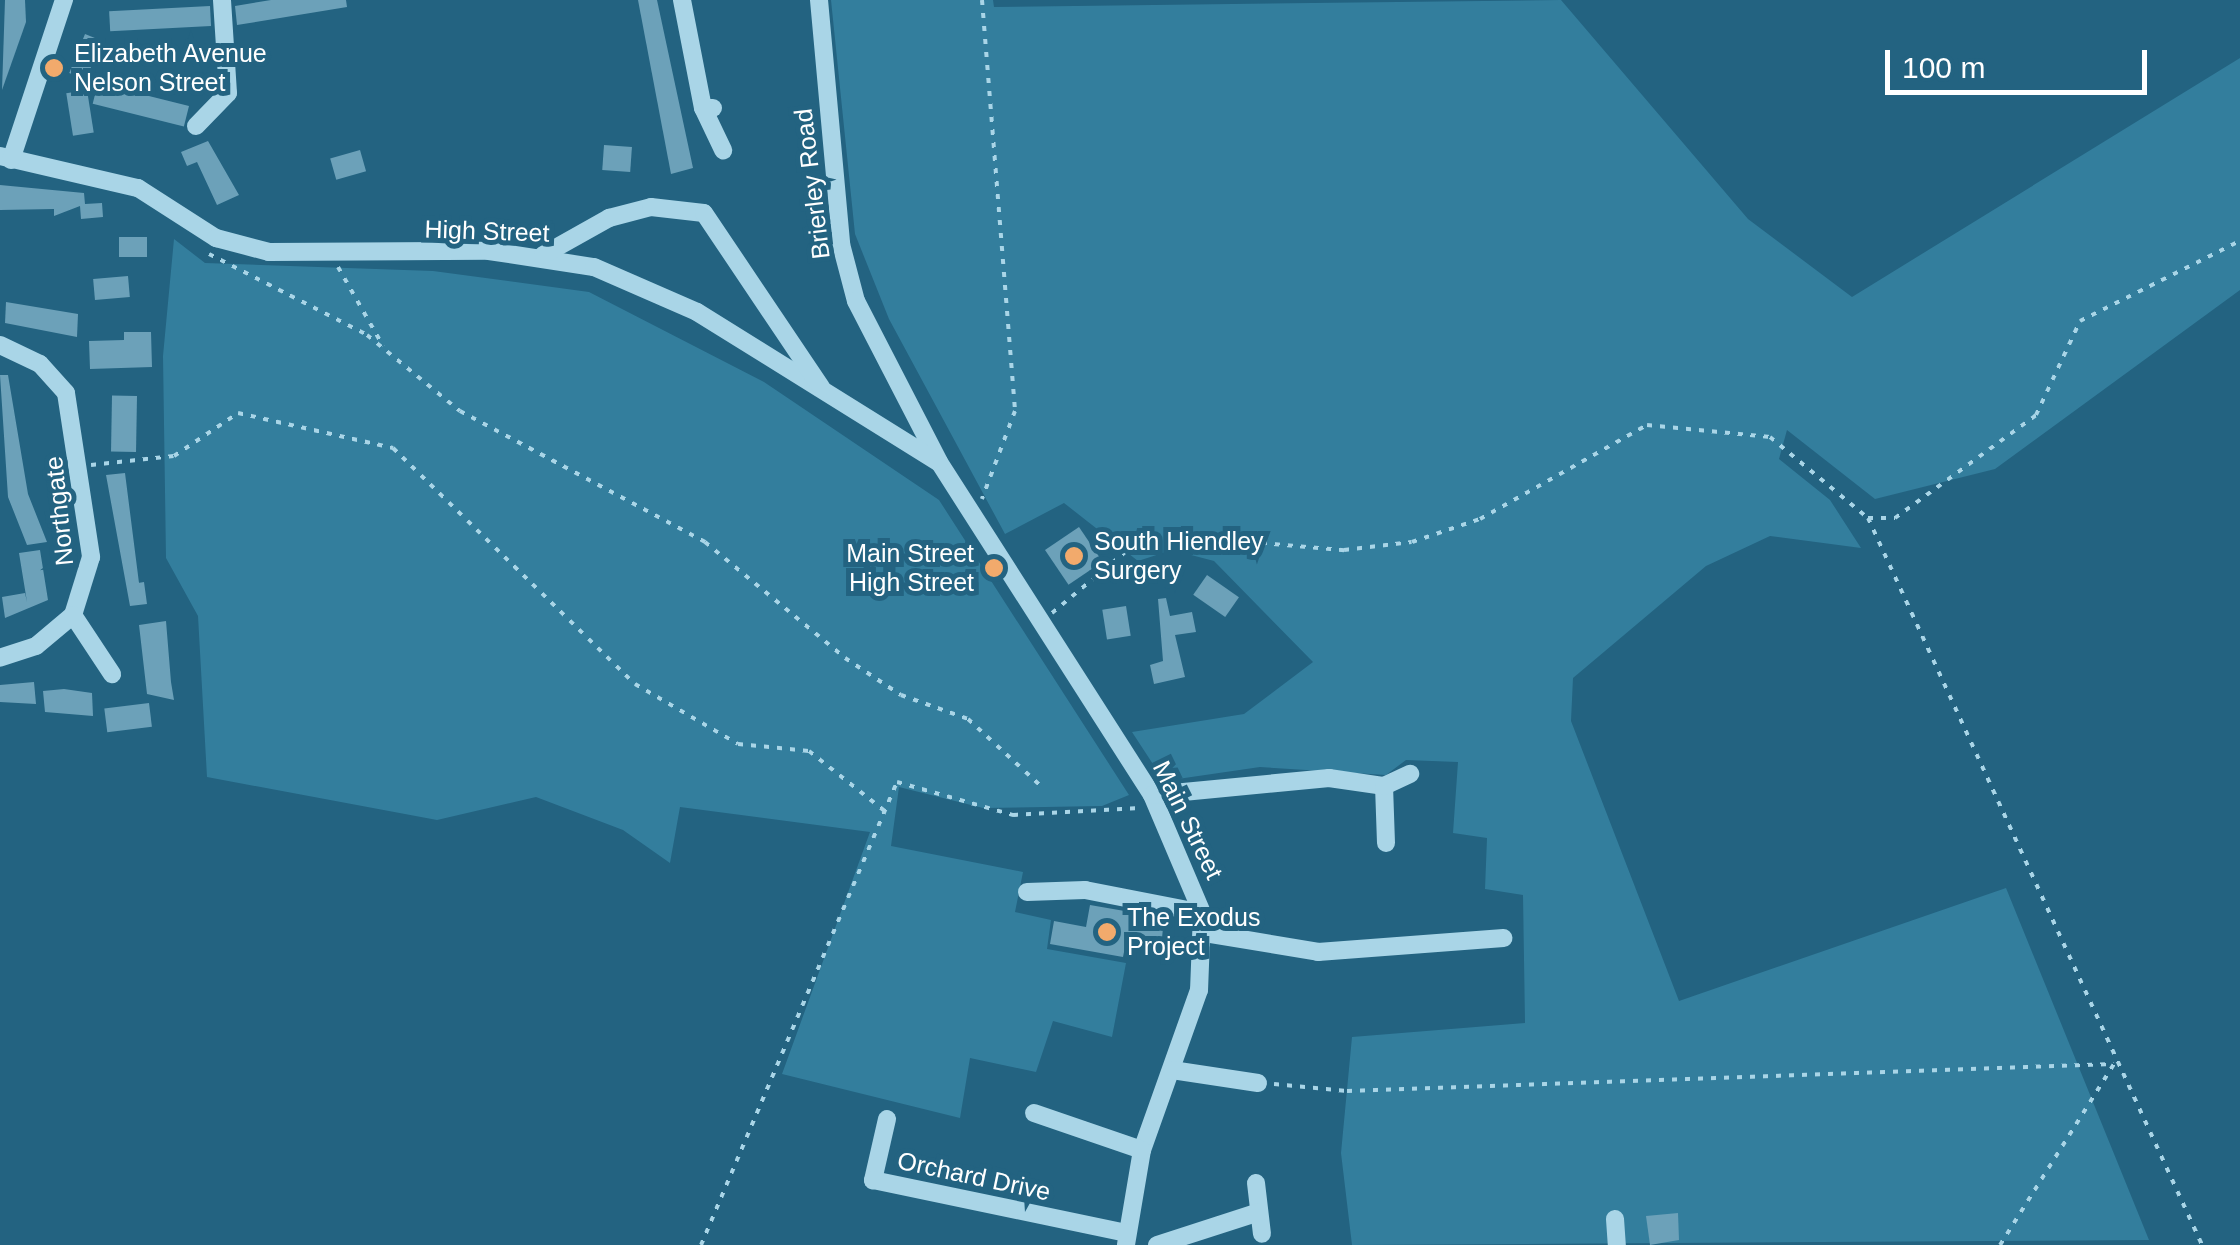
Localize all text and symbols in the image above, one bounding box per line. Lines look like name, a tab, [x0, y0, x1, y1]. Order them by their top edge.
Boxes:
scale bar	[1890, 30, 2152, 92]
place label: Elizabeth Avenue Nelson Street	[74, 39, 268, 98]
text: 100 m	[1902, 51, 1985, 84]
marker: Elizabeth Avenue Nelson Street	[43, 57, 65, 79]
street label: Brierley Road	[788, 107, 836, 261]
street label: High Street	[424, 214, 550, 248]
street label: Northgate	[38, 455, 80, 567]
place label: South Hiendley Surgery	[1094, 527, 1264, 586]
place label: Main Street High Street	[846, 539, 974, 598]
marker: South Hiendley Surgery	[1063, 545, 1085, 567]
marker: Main Street High Street	[983, 557, 1005, 579]
street label: Main Street	[1146, 756, 1230, 884]
place label: The Exodus Project	[1127, 903, 1260, 962]
marker: The Exodus Project	[1096, 921, 1118, 943]
street label: Orchard Drive	[895, 1145, 1053, 1207]

